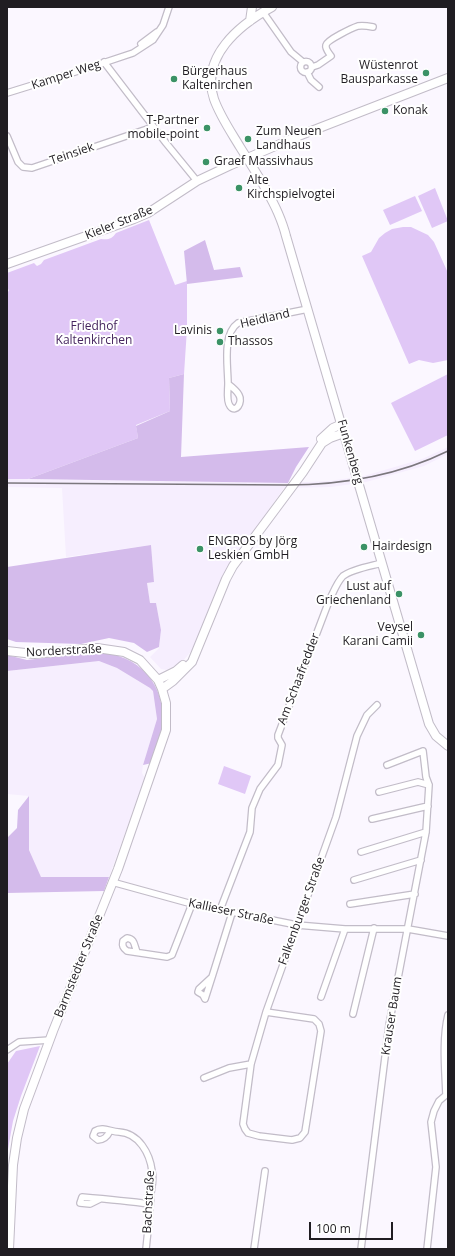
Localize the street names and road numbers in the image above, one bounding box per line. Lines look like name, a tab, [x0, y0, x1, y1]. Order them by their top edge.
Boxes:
street label: Kamper Weg	[30, 57, 102, 93]
street label: Teinsiek	[48, 140, 96, 168]
street label: Kieler Straße	[83, 203, 155, 243]
street label: Heidland	[239, 306, 291, 332]
street label: Funkenberg	[334, 418, 366, 486]
street label: Am Schaafredder	[275, 631, 323, 727]
street label: Norderstraße	[26, 642, 102, 660]
street label: Falkenburger Straße	[276, 855, 328, 967]
street label: Kallieser Straße	[187, 896, 275, 928]
street label: Barmstedter Straße	[52, 912, 106, 1020]
street label: Krauser Baum	[379, 976, 405, 1056]
street label: Bachstraße	[140, 1170, 158, 1234]

